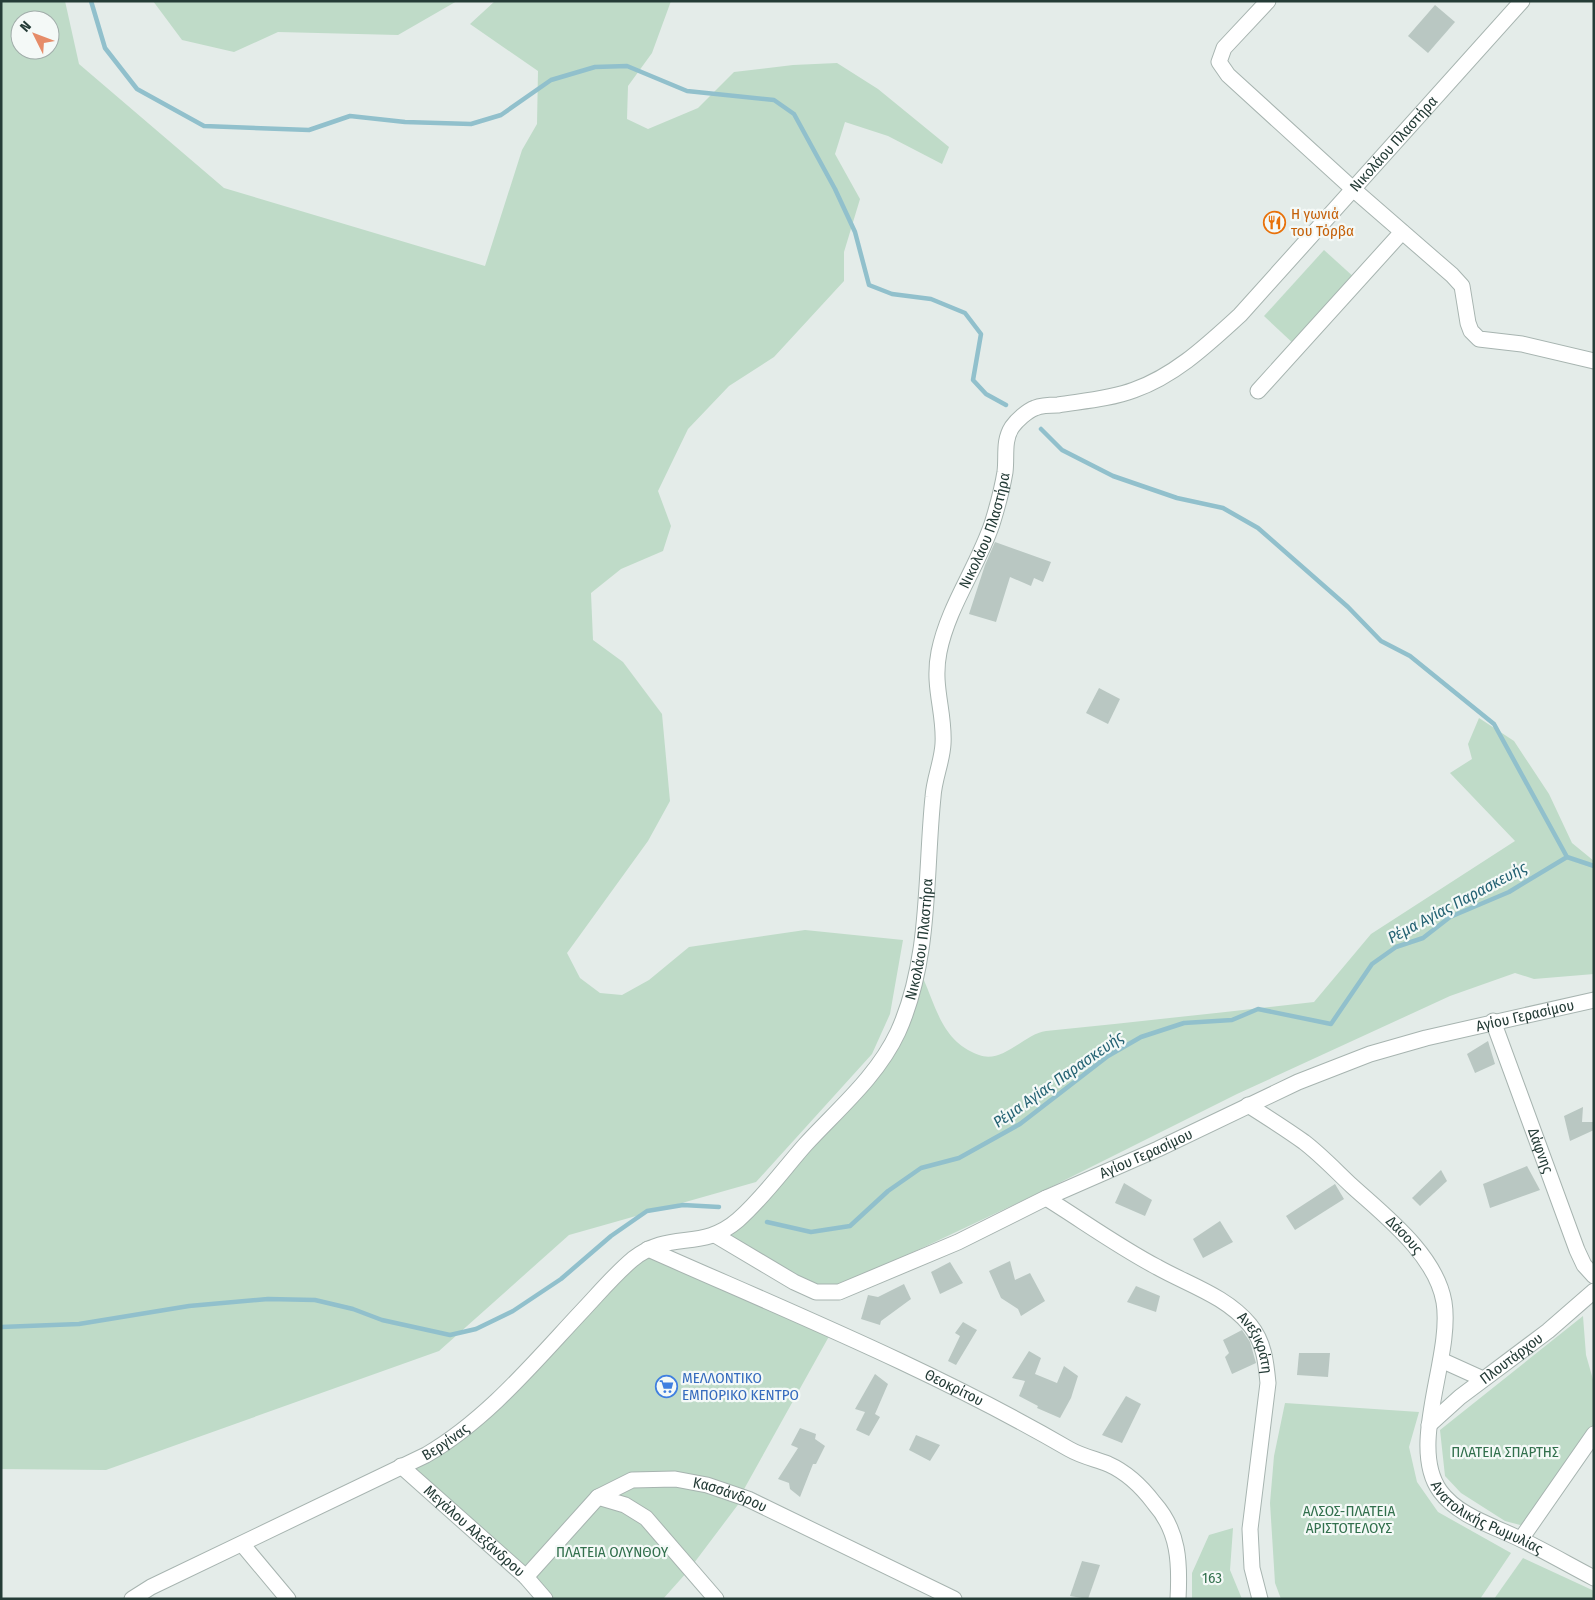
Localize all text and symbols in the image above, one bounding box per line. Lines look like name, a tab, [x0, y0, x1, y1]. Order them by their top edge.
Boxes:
north arrow	[10, 10, 60, 60]
text: N	[17, 18, 35, 35]
street label: Νικολάου Πλαστήρα	[1346, 92, 1441, 196]
place label: Η γωνιά του Τόρβα	[1290, 205, 1354, 240]
restaurant icon: Η γωνιά του Τόρβα	[1263, 211, 1287, 235]
street label: Νικολάου Πλαστήρα	[955, 471, 1014, 592]
water label: Ρέμα Αγίας Παρασκευής	[1384, 857, 1531, 947]
street label: Νικολάου Πλαστήρα	[901, 878, 937, 1002]
street label: Αγίου Γερασίμου	[1474, 996, 1576, 1035]
water label: Ρέμα Αγίας Παρασκευής	[989, 1026, 1128, 1132]
street label: Αγίου Γερασίμου	[1097, 1125, 1196, 1182]
street label: Δάφνης	[1524, 1126, 1557, 1176]
street label: Δάσους	[1382, 1212, 1427, 1258]
street label: Ανεξικράτη	[1234, 1308, 1276, 1375]
street label: Πλουτάρχου	[1476, 1329, 1546, 1388]
street label: Θεοκρίτου	[922, 1365, 986, 1410]
place label: ΜΕΛΛΟΝΤΙΚΟ ΕΜΠΟΡΙΚΟ ΚΕΝΤΡΟ	[682, 1369, 799, 1404]
supermarket icon: ΜΕΛΛΟΝΤΙΚΟ ΕΜΠΟΡΙΚΟ ΚΕΝΤΡΟ	[654, 1375, 678, 1399]
street label: Βεργίνας	[419, 1419, 473, 1464]
park label: ΠΛΑΤΕΙΑ ΣΠΑΡΤΗΣ	[1451, 1443, 1559, 1461]
street label: Κασσάνδρου	[692, 1474, 770, 1516]
street label: Ανατολικής Ρωμυλίας	[1427, 1478, 1546, 1558]
street label: Μεγάλου Αλεξάνδρου	[420, 1481, 529, 1581]
park label: ΑΛΣΟΣ-ΠΛΑΤΕΙΑ ΑΡΙΣΤΟΤΕΛΟΥΣ	[1303, 1502, 1395, 1537]
park label: ΠΛΑΤΕΙΑ ΟΛΥΝΘΟΥ	[556, 1543, 669, 1561]
park label: 163	[1202, 1569, 1222, 1587]

